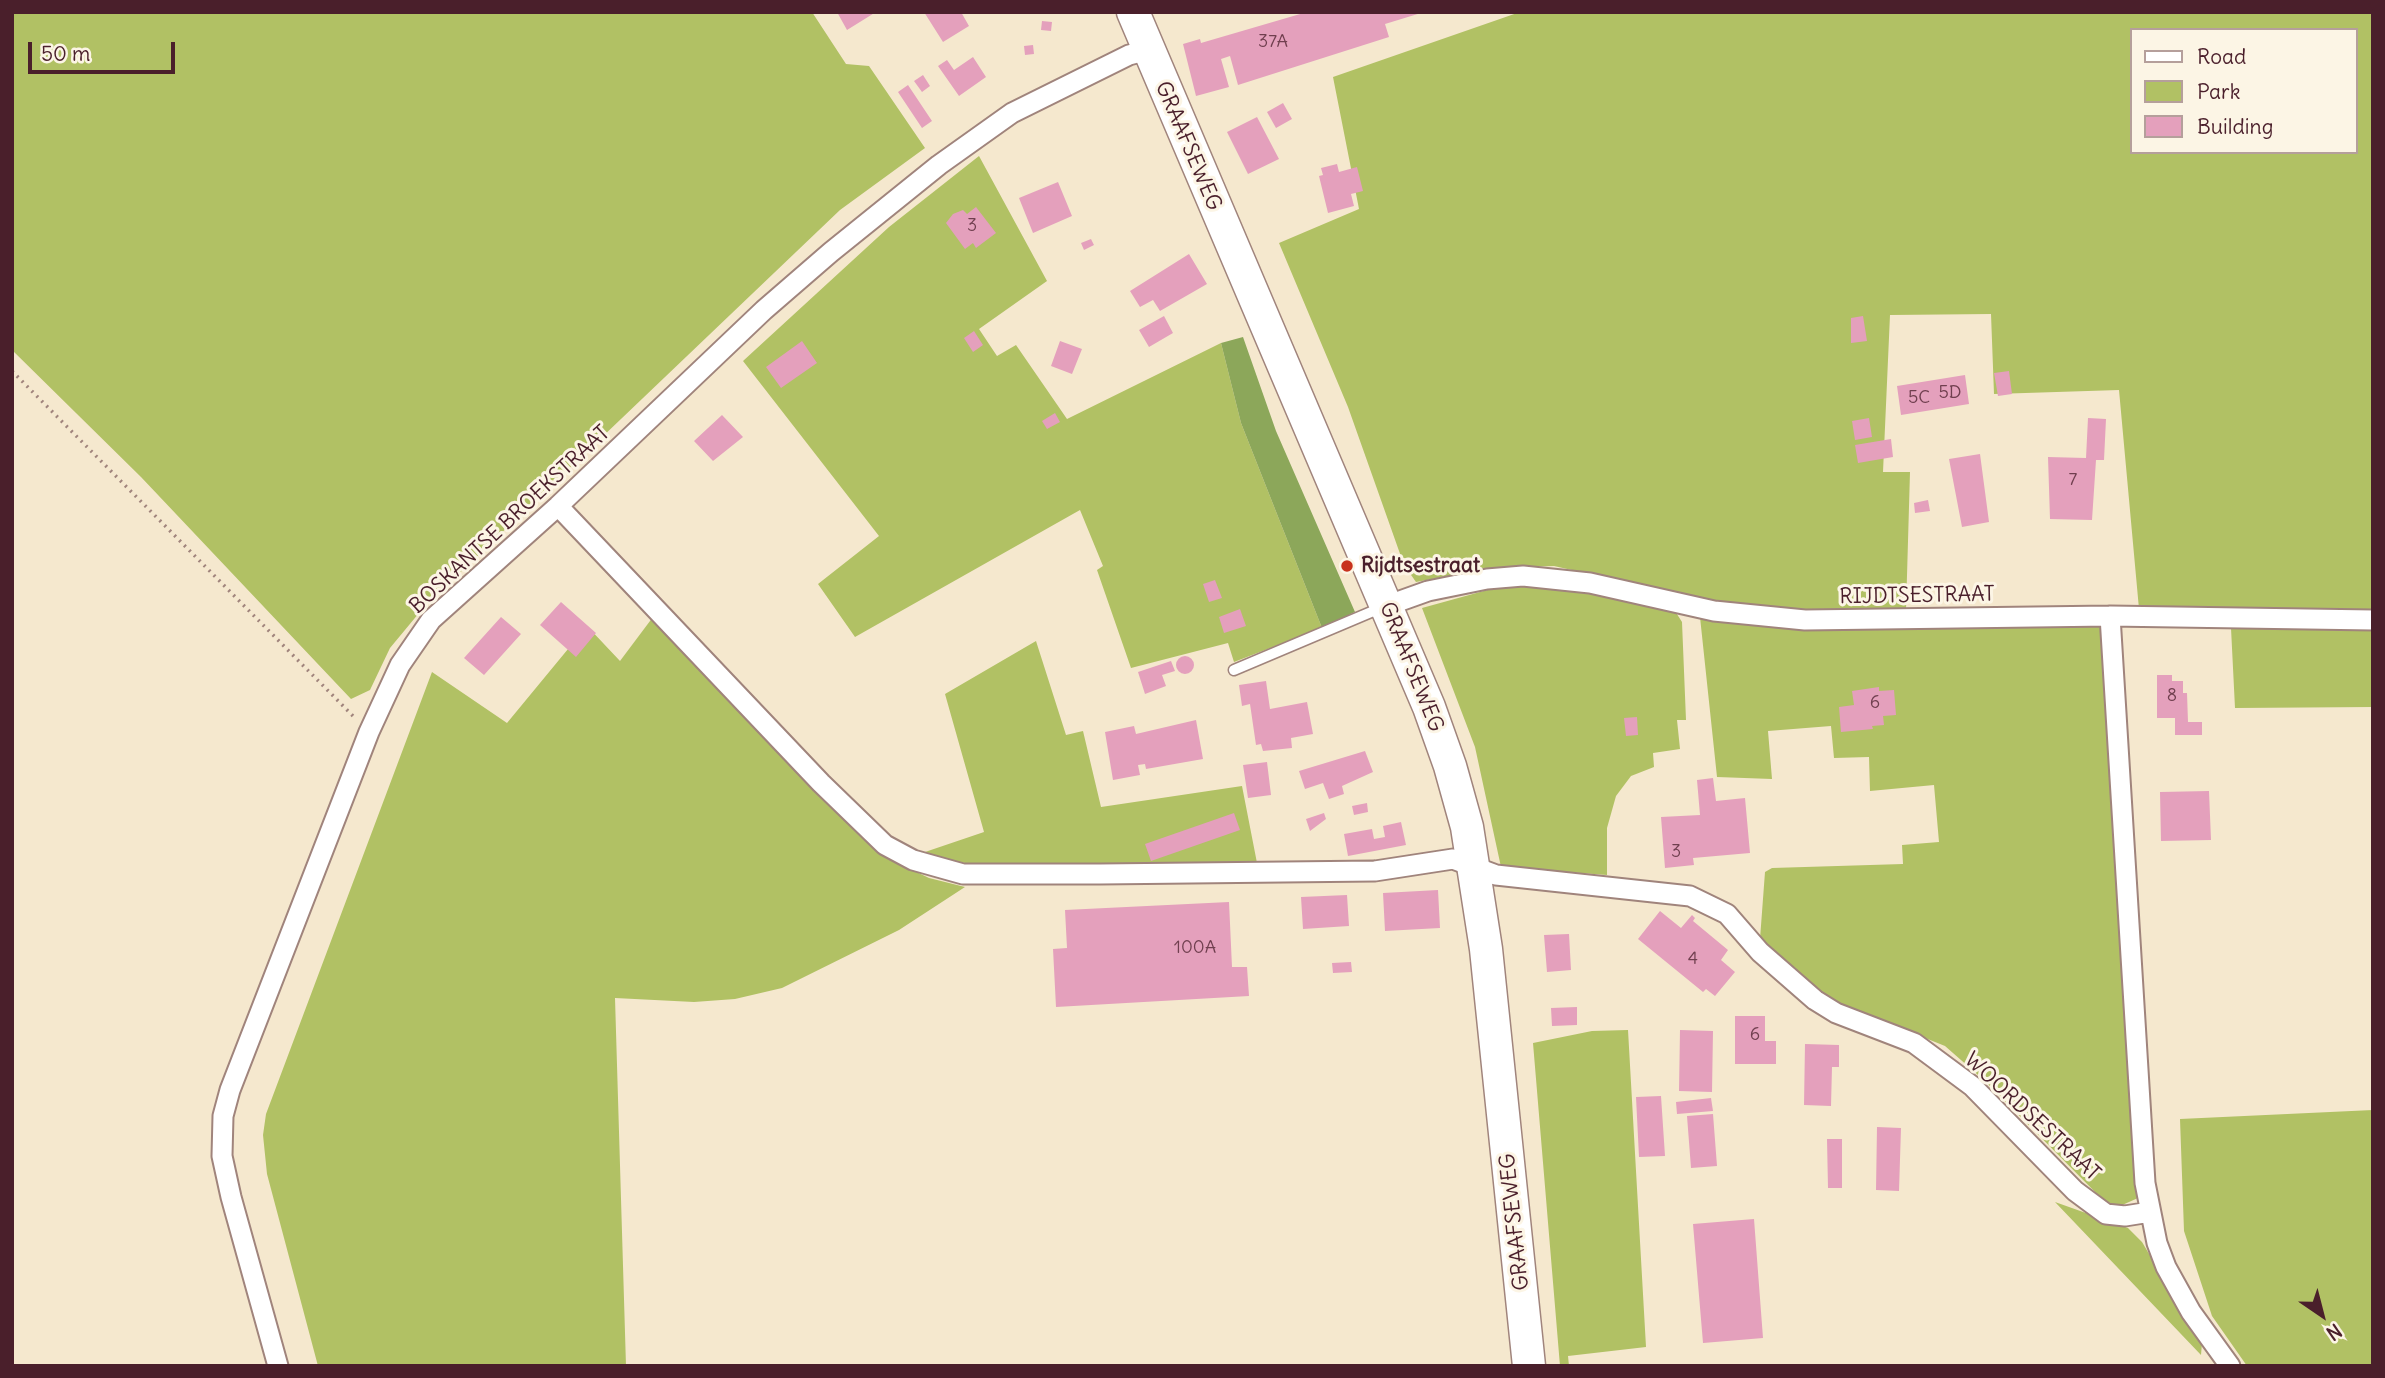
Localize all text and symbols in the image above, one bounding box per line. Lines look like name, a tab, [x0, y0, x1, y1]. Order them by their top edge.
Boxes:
scale bar	[32, 28, 178, 72]
legend	[2130, 28, 2357, 154]
house number: 37A	[1258, 31, 1288, 53]
text: 50 m	[41, 40, 90, 67]
text: Road	[2197, 43, 2246, 70]
street label: GRAAFSEWEG	[1150, 78, 1226, 214]
text: Park	[2197, 78, 2240, 105]
text: Building	[2197, 113, 2273, 140]
house number: 3	[967, 215, 977, 237]
house number: 5D	[1938, 382, 1962, 404]
house number: 5C	[1908, 387, 1930, 409]
street label: BOSKANTSE BROEKSTRAAT	[405, 421, 615, 619]
house number: 7	[2069, 469, 2077, 491]
place label: Rijdtsestraat	[1361, 553, 1480, 579]
marker: Rijdtsestraat	[1339, 558, 1355, 574]
street label: RIJDTSESTRAAT	[1839, 582, 1995, 610]
street label: GRAAFSEWEG	[1374, 598, 1448, 736]
house number: 8	[2167, 685, 2177, 707]
house number: 6	[1870, 692, 1880, 714]
house number: 3	[1671, 841, 1681, 863]
house number: 100A	[1174, 937, 1216, 959]
house number: 4	[1688, 948, 1698, 970]
house number: 6	[1750, 1024, 1760, 1046]
street label: WOORDSESTRAAT	[1959, 1048, 2105, 1186]
street label: GRAAFSEWEG	[1495, 1152, 1535, 1292]
north arrow	[2287, 1280, 2357, 1350]
text: N	[2322, 1319, 2346, 1346]

